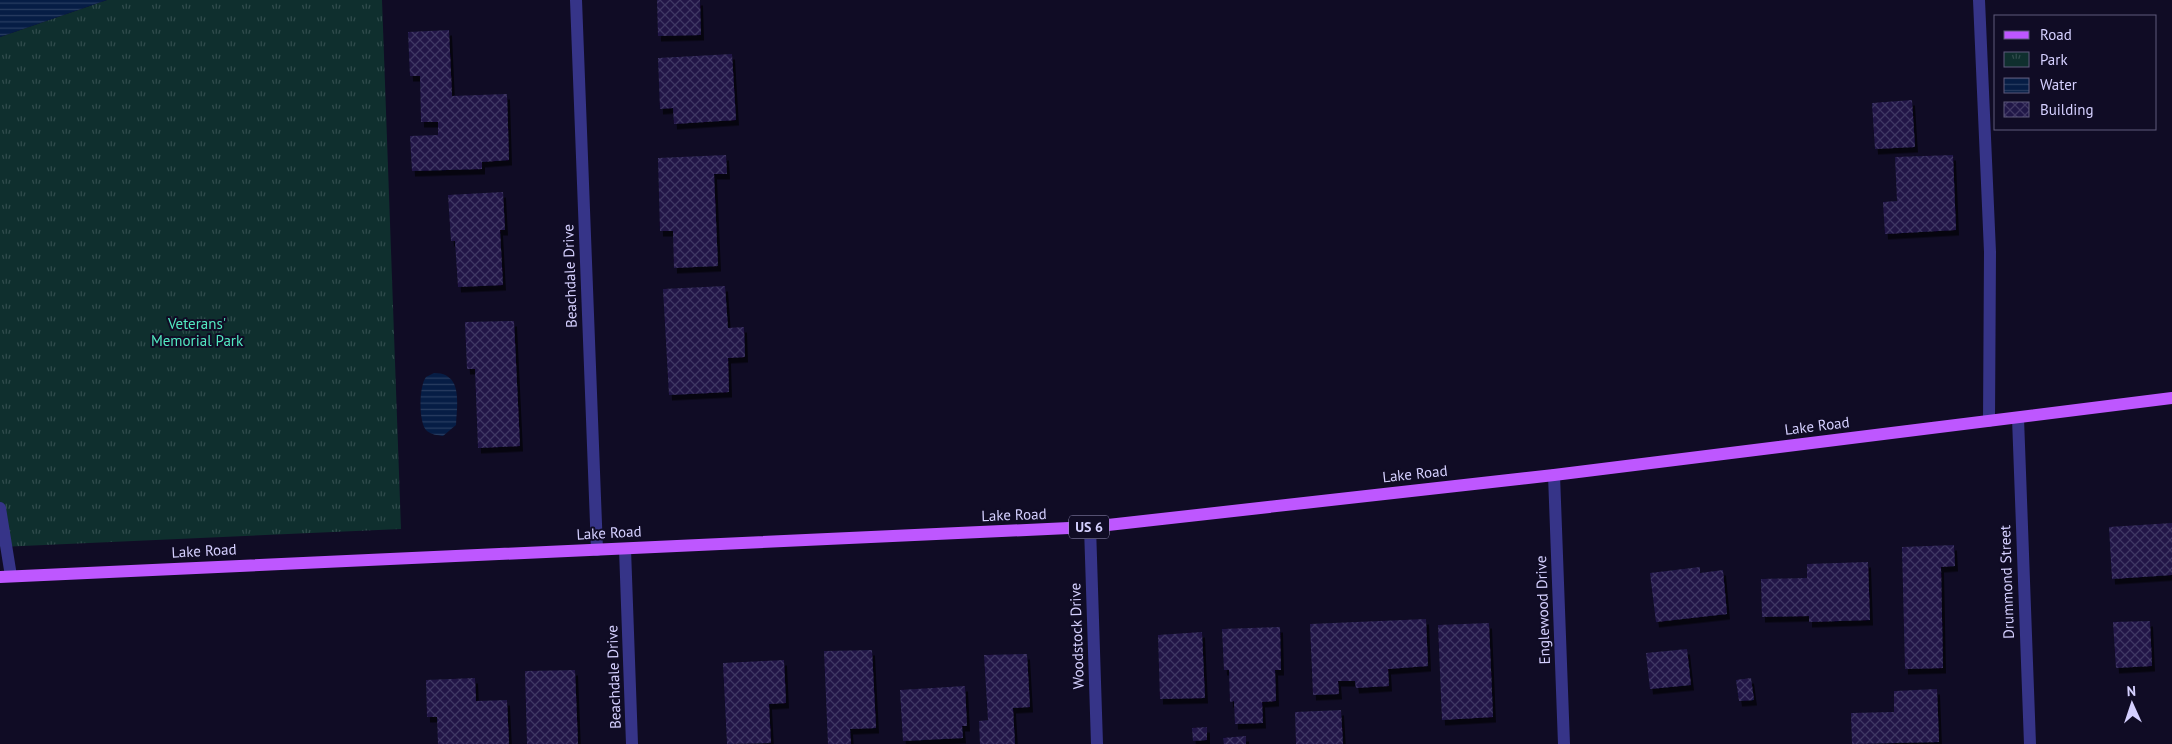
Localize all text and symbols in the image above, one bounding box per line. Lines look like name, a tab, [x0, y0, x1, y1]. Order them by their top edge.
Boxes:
legend	[1994, 15, 2157, 130]
text: Road	[2040, 25, 2072, 44]
text: Park	[2040, 50, 2068, 69]
text: Water	[2040, 75, 2077, 94]
text: Building	[2040, 100, 2094, 119]
street label: Beachdale Drive	[558, 224, 581, 328]
park label: Veterans' Memorial Park	[151, 314, 244, 350]
street label: Lake Road	[1783, 412, 1850, 439]
street label: Lake Road	[1381, 461, 1448, 486]
street label: Lake Road	[981, 504, 1047, 525]
road number: US 6	[1069, 516, 1109, 538]
street label: Lake Road	[576, 521, 642, 544]
street label: Drummond Street	[1995, 525, 2018, 639]
street label: Lake Road	[171, 539, 237, 562]
street label: Englewood Drive	[1531, 555, 1554, 665]
street label: Woodstock Drive	[1065, 583, 1088, 689]
street label: Beachdale Drive	[602, 625, 625, 729]
north arrow	[2107, 679, 2157, 729]
text: N	[2126, 682, 2136, 700]

